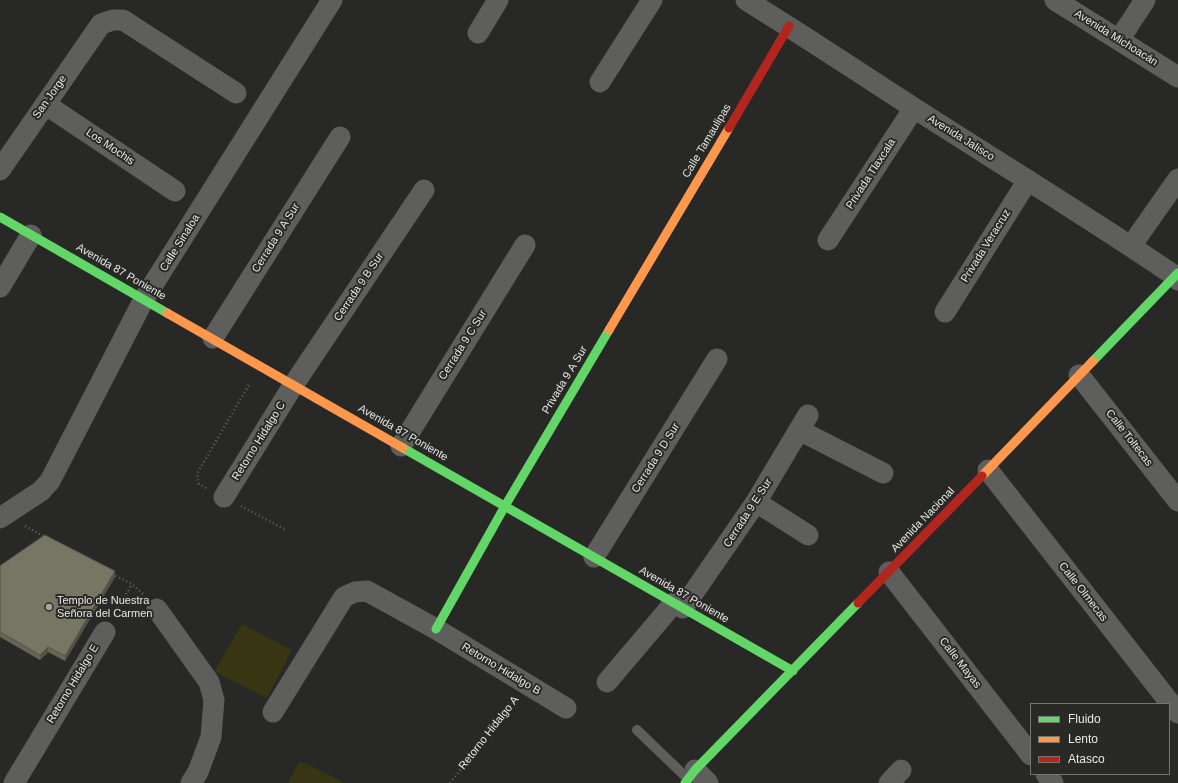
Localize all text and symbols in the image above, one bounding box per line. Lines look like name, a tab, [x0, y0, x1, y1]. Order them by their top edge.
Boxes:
street label: Avenida Michoacán	[1072, 7, 1160, 69]
street label: San Jorge	[30, 73, 70, 121]
street label: Calle Tamaulipas	[680, 102, 734, 180]
street label: Avenida Jalisco	[925, 112, 997, 164]
street label: Los Mochis	[83, 126, 137, 168]
street label: Privada Tlaxcala	[843, 136, 899, 212]
street label: Cerrada 9 A Sur	[249, 201, 303, 275]
street label: Privada Veracruz	[958, 207, 1014, 285]
street label: Calle Sinaloa	[157, 212, 203, 274]
street label: Avenida 87 Poniente	[74, 241, 168, 303]
street label: Cerrada 9 B Sur	[331, 250, 387, 324]
street label: Cerrada 9 C Sur	[436, 308, 490, 382]
street label: Privada 9 A Sur	[540, 344, 590, 416]
street label: Retorno Hidalgo C	[229, 399, 289, 483]
street label: Avenida 87 Poniente	[356, 402, 450, 464]
street label: Calle Toltecas	[1103, 407, 1155, 469]
street label: Cerrada 9 D Sur	[629, 421, 683, 495]
street label: Cerrada 9 E Sur	[721, 476, 775, 550]
street label: Avenida Nacional	[889, 485, 957, 555]
street label: Calle Olmecas	[1056, 560, 1110, 624]
street label: Avenida 87 Poniente	[637, 564, 731, 626]
place label: Templo de Nuestra Señora del Carmen	[57, 594, 152, 620]
marker: Templo de Nuestra Señora del Carmen	[44, 602, 54, 612]
street label: Calle Mayas	[936, 635, 984, 691]
street label: Retorno Hidalgo B	[459, 640, 543, 698]
street label: Retorno Hidalgo E	[44, 642, 102, 726]
street label: Retorno Hidalgo A	[456, 694, 522, 772]
legend	[1030, 703, 1170, 775]
text: Fluido	[1068, 712, 1101, 726]
text: Lento	[1068, 732, 1098, 746]
text: Atasco	[1068, 752, 1105, 766]

